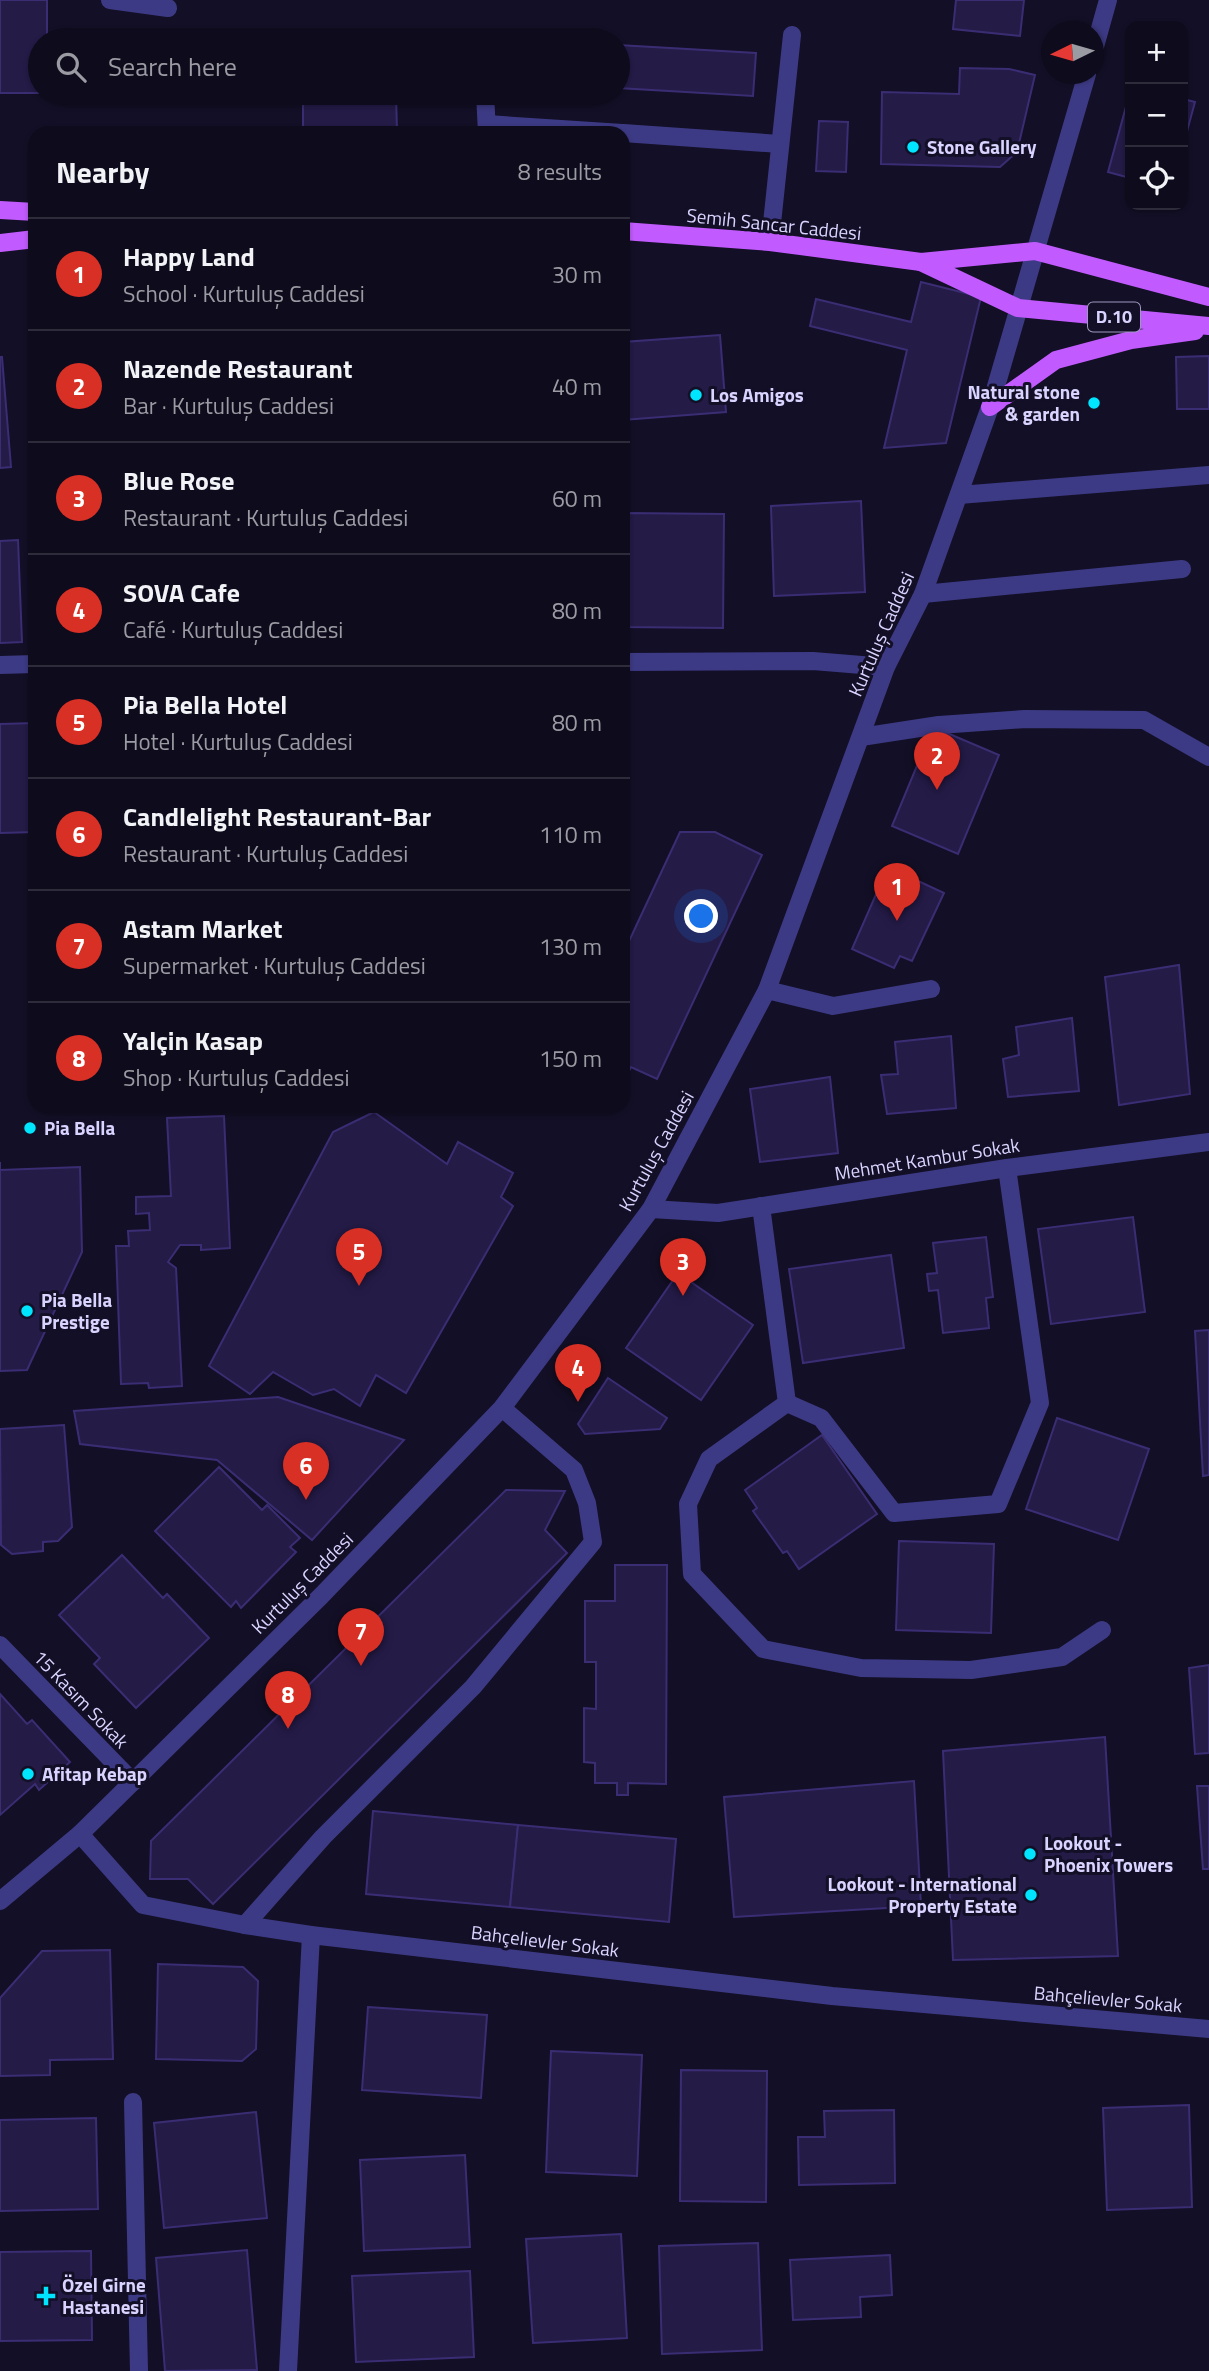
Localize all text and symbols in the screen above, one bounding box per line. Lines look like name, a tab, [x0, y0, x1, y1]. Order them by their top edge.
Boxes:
north arrow	[1041, 21, 1104, 84]
map controls	[1125, 21, 1188, 210]
button: +	[1125, 21, 1188, 84]
search box	[28, 28, 630, 105]
text: Search here	[108, 47, 237, 86]
icon: search	[52, 48, 90, 86]
button: −	[1125, 84, 1188, 147]
place label: Stone Gallery	[927, 132, 1037, 161]
marker: Stone Gallery	[905, 139, 921, 155]
button: locate	[1125, 147, 1188, 210]
text: Nearby	[56, 149, 149, 195]
text: 8 results	[518, 154, 602, 189]
street label: Semih Sancar Caddesi	[685, 200, 863, 247]
text: Happy Land	[123, 237, 255, 276]
text: 1	[73, 257, 85, 292]
text: 30 m	[552, 257, 602, 292]
text: School · Kurtuluş Caddesi	[123, 276, 365, 311]
road number: D.10	[1088, 302, 1140, 332]
text: Nazende Restaurant	[123, 349, 352, 388]
text: 2	[73, 369, 85, 404]
text: 40 m	[552, 369, 602, 404]
place label: Natural stone & garden	[967, 377, 1080, 428]
place label: Los Amigos	[710, 380, 804, 409]
marker: Los Amigos	[688, 387, 704, 403]
text: Bar · Kurtuluş Caddesi	[123, 388, 334, 423]
marker: Natural stone & garden	[1086, 395, 1102, 411]
text: Blue Rose	[123, 461, 235, 500]
text: 3	[73, 481, 85, 516]
text: 60 m	[552, 481, 602, 516]
text: Restaurant · Kurtuluş Caddesi	[123, 500, 408, 535]
street label: Kurtuluş Caddesi	[840, 567, 921, 701]
text: SOVA Cafe	[123, 573, 240, 612]
text: 4	[73, 593, 85, 628]
text: 80 m	[552, 593, 602, 628]
text: Café · Kurtuluş Caddesi	[123, 612, 343, 647]
text: Pia Bella Hotel	[123, 685, 287, 724]
text: 5	[73, 705, 85, 740]
text: 80 m	[552, 705, 602, 740]
text: Hotel · Kurtuluş Caddesi	[123, 724, 353, 759]
pin: 2	[914, 732, 960, 790]
text: Candlelight Restaurant-Bar	[123, 797, 431, 836]
text: 6	[73, 817, 85, 852]
text: 110 m	[539, 817, 602, 852]
text: Restaurant · Kurtuluş Caddesi	[123, 836, 408, 871]
pin: 1	[874, 863, 920, 921]
your location	[684, 899, 718, 933]
text: Astam Market	[123, 909, 282, 948]
text: 7	[73, 929, 85, 964]
text: 130 m	[539, 929, 602, 964]
text: Supermarket · Kurtuluş Caddesi	[123, 948, 426, 983]
text: Yalçin Kasap	[123, 1021, 263, 1060]
text: 8	[73, 1041, 85, 1076]
text: 150 m	[539, 1041, 602, 1076]
text: Shop · Kurtuluş Caddesi	[123, 1060, 349, 1095]
street label: Kurtuluş Caddesi	[610, 1085, 701, 1216]
place label: Pia Bella	[44, 1113, 116, 1142]
marker: Pia Bella	[22, 1120, 38, 1136]
street label: Mehmet Kambur Sokak	[832, 1130, 1022, 1187]
pin: 5	[336, 1228, 382, 1286]
pin: 3	[660, 1238, 706, 1296]
place label: Pia Bella Prestige	[41, 1285, 113, 1336]
marker: Pia Bella Prestige	[19, 1303, 35, 1319]
pin: 4	[555, 1344, 601, 1402]
pin: 6	[283, 1442, 329, 1500]
street label: Kurtuluş Caddesi	[244, 1525, 359, 1640]
pin: 7	[338, 1608, 384, 1666]
street label: 15 Kasım Sokak	[27, 1643, 136, 1754]
pin: 8	[265, 1671, 311, 1729]
place label: Afitap Kebap	[42, 1759, 147, 1788]
marker: Afitap Kebap	[20, 1766, 36, 1782]
place label: Lookout - Phoenix Towers	[1044, 1828, 1173, 1879]
marker: Lookout - Phoenix Towers	[1022, 1846, 1038, 1862]
place label: Lookout - International Property Estate	[827, 1869, 1017, 1920]
marker: Lookout - International Property Estate	[1023, 1887, 1039, 1903]
street label: Bahçelievler Sokak	[469, 1917, 621, 1964]
street label: Bahçelievler Sokak	[1033, 1978, 1184, 2019]
place label: Özel Girne Hastanesi	[62, 2270, 146, 2321]
marker: Özel Girne Hastanesi	[36, 2286, 56, 2306]

